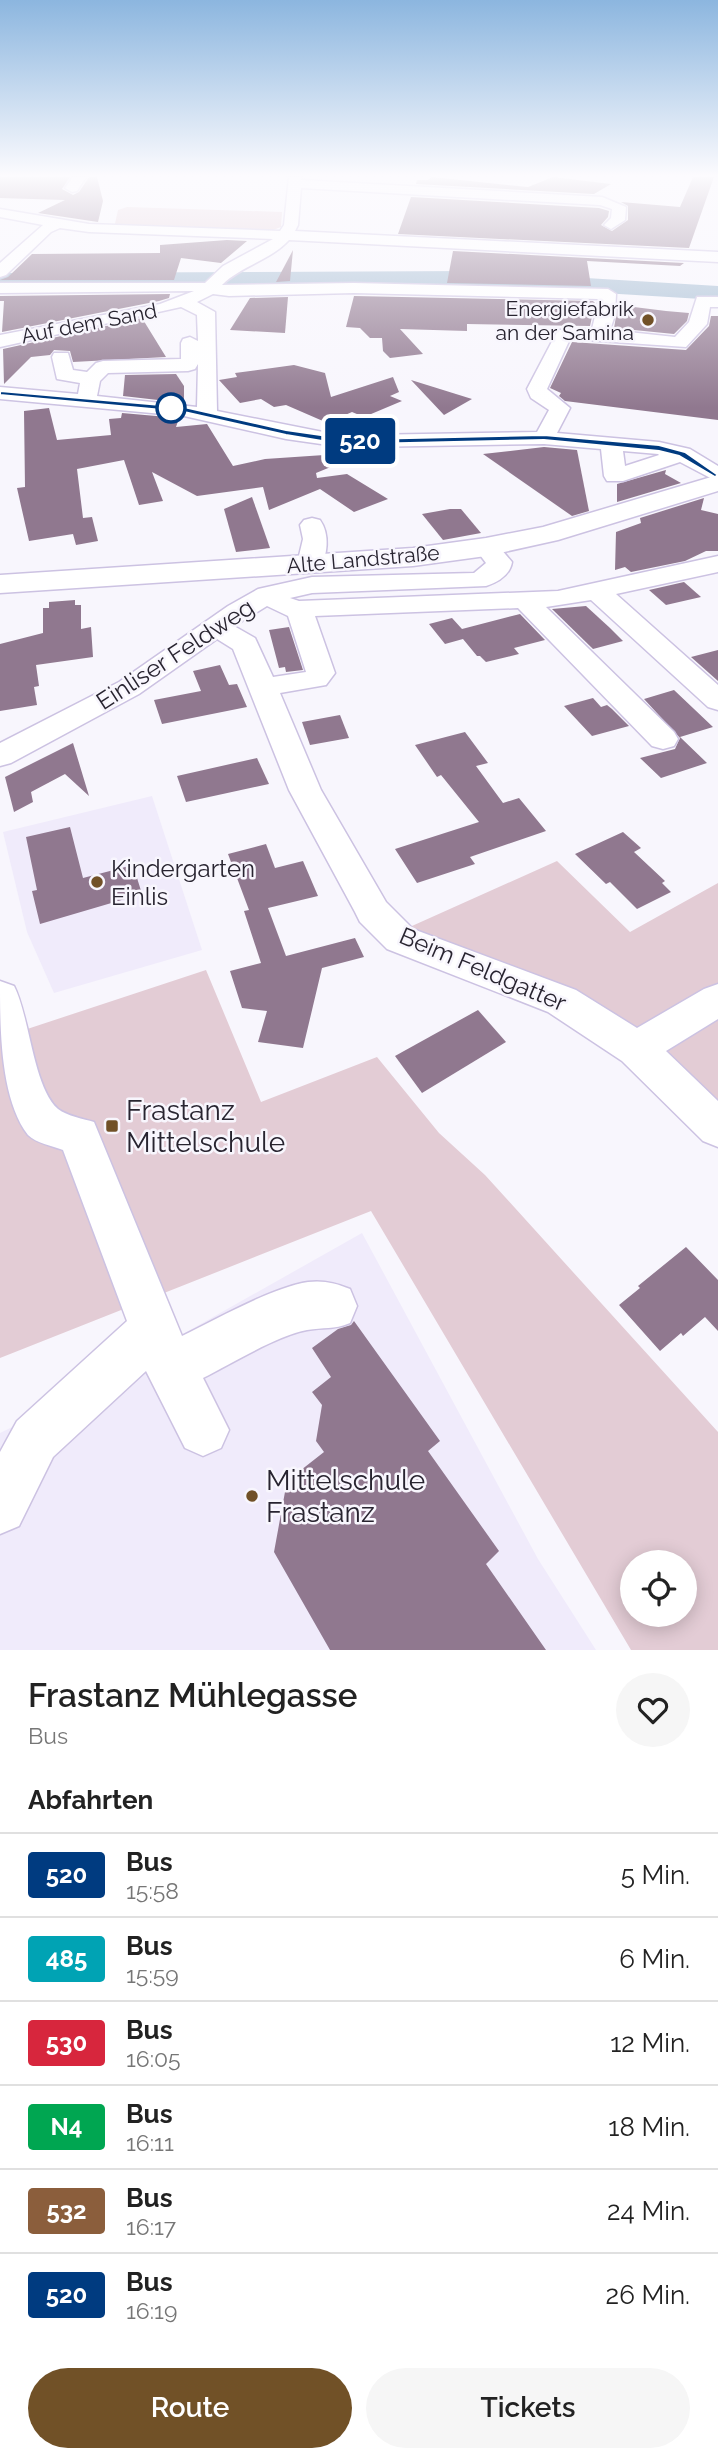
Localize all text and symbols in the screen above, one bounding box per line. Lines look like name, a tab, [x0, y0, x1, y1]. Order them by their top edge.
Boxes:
place label: Energiefabrik an der Samina	[496, 296, 634, 345]
street label: Auf dem Sand	[19, 298, 159, 348]
marker: Energiefabrik an der Samina	[640, 312, 656, 328]
unlabelled marker	[156, 393, 186, 423]
line badge: 520	[320, 418, 400, 464]
text: 520	[339, 426, 381, 455]
street label: Alte Landstraße	[286, 540, 440, 578]
street label: Einliser Feldweg	[91, 592, 259, 716]
place label: Kindergarten Einlis	[111, 854, 255, 911]
marker: Kindergarten Einlis	[89, 874, 105, 890]
street label: Beim Feldgatter	[395, 921, 571, 1017]
place label: Frastanz Mittelschule	[126, 1094, 285, 1159]
marker: Frastanz Mittelschule	[104, 1118, 120, 1134]
place label: Mittelschule Frastanz	[266, 1464, 425, 1529]
marker: Mittelschule Frastanz	[244, 1488, 260, 1504]
map controls	[620, 1550, 697, 1627]
button: locate	[620, 1550, 697, 1627]
button: heart	[616, 1673, 690, 1747]
text: Frastanz Mühlegasse	[28, 1676, 357, 1715]
text: Bus	[28, 1722, 68, 1749]
text: Abfahrten	[28, 1785, 153, 1815]
text: Bus	[126, 1847, 173, 1877]
text: 520	[46, 1860, 87, 1889]
text: 5 Min.	[621, 1860, 690, 1890]
text: 15:58	[126, 1877, 179, 1904]
text: Bus	[126, 1931, 173, 1961]
text: 485	[46, 1944, 87, 1973]
text: 6 Min.	[619, 1944, 690, 1974]
text: 15:59	[126, 1961, 179, 1988]
text: Bus	[126, 2015, 173, 2045]
text: 530	[46, 2028, 87, 2057]
text: 12 Min.	[610, 2028, 690, 2058]
text: 16:05	[126, 2045, 181, 2072]
text: Bus	[126, 2099, 173, 2129]
text: N4	[50, 2112, 83, 2141]
text: 18 Min.	[608, 2112, 690, 2142]
text: 16:11	[126, 2129, 174, 2156]
text: Bus	[126, 2183, 173, 2213]
text: 532	[46, 2196, 87, 2225]
text: 24 Min.	[607, 2196, 690, 2226]
text: 16:17	[126, 2213, 176, 2240]
text: Bus	[126, 2267, 173, 2297]
text: 520	[46, 2280, 87, 2309]
text: 26 Min.	[606, 2280, 690, 2310]
text: 16:19	[126, 2297, 177, 2324]
button: Route	[28, 2368, 352, 2448]
button: Tickets	[366, 2368, 690, 2448]

